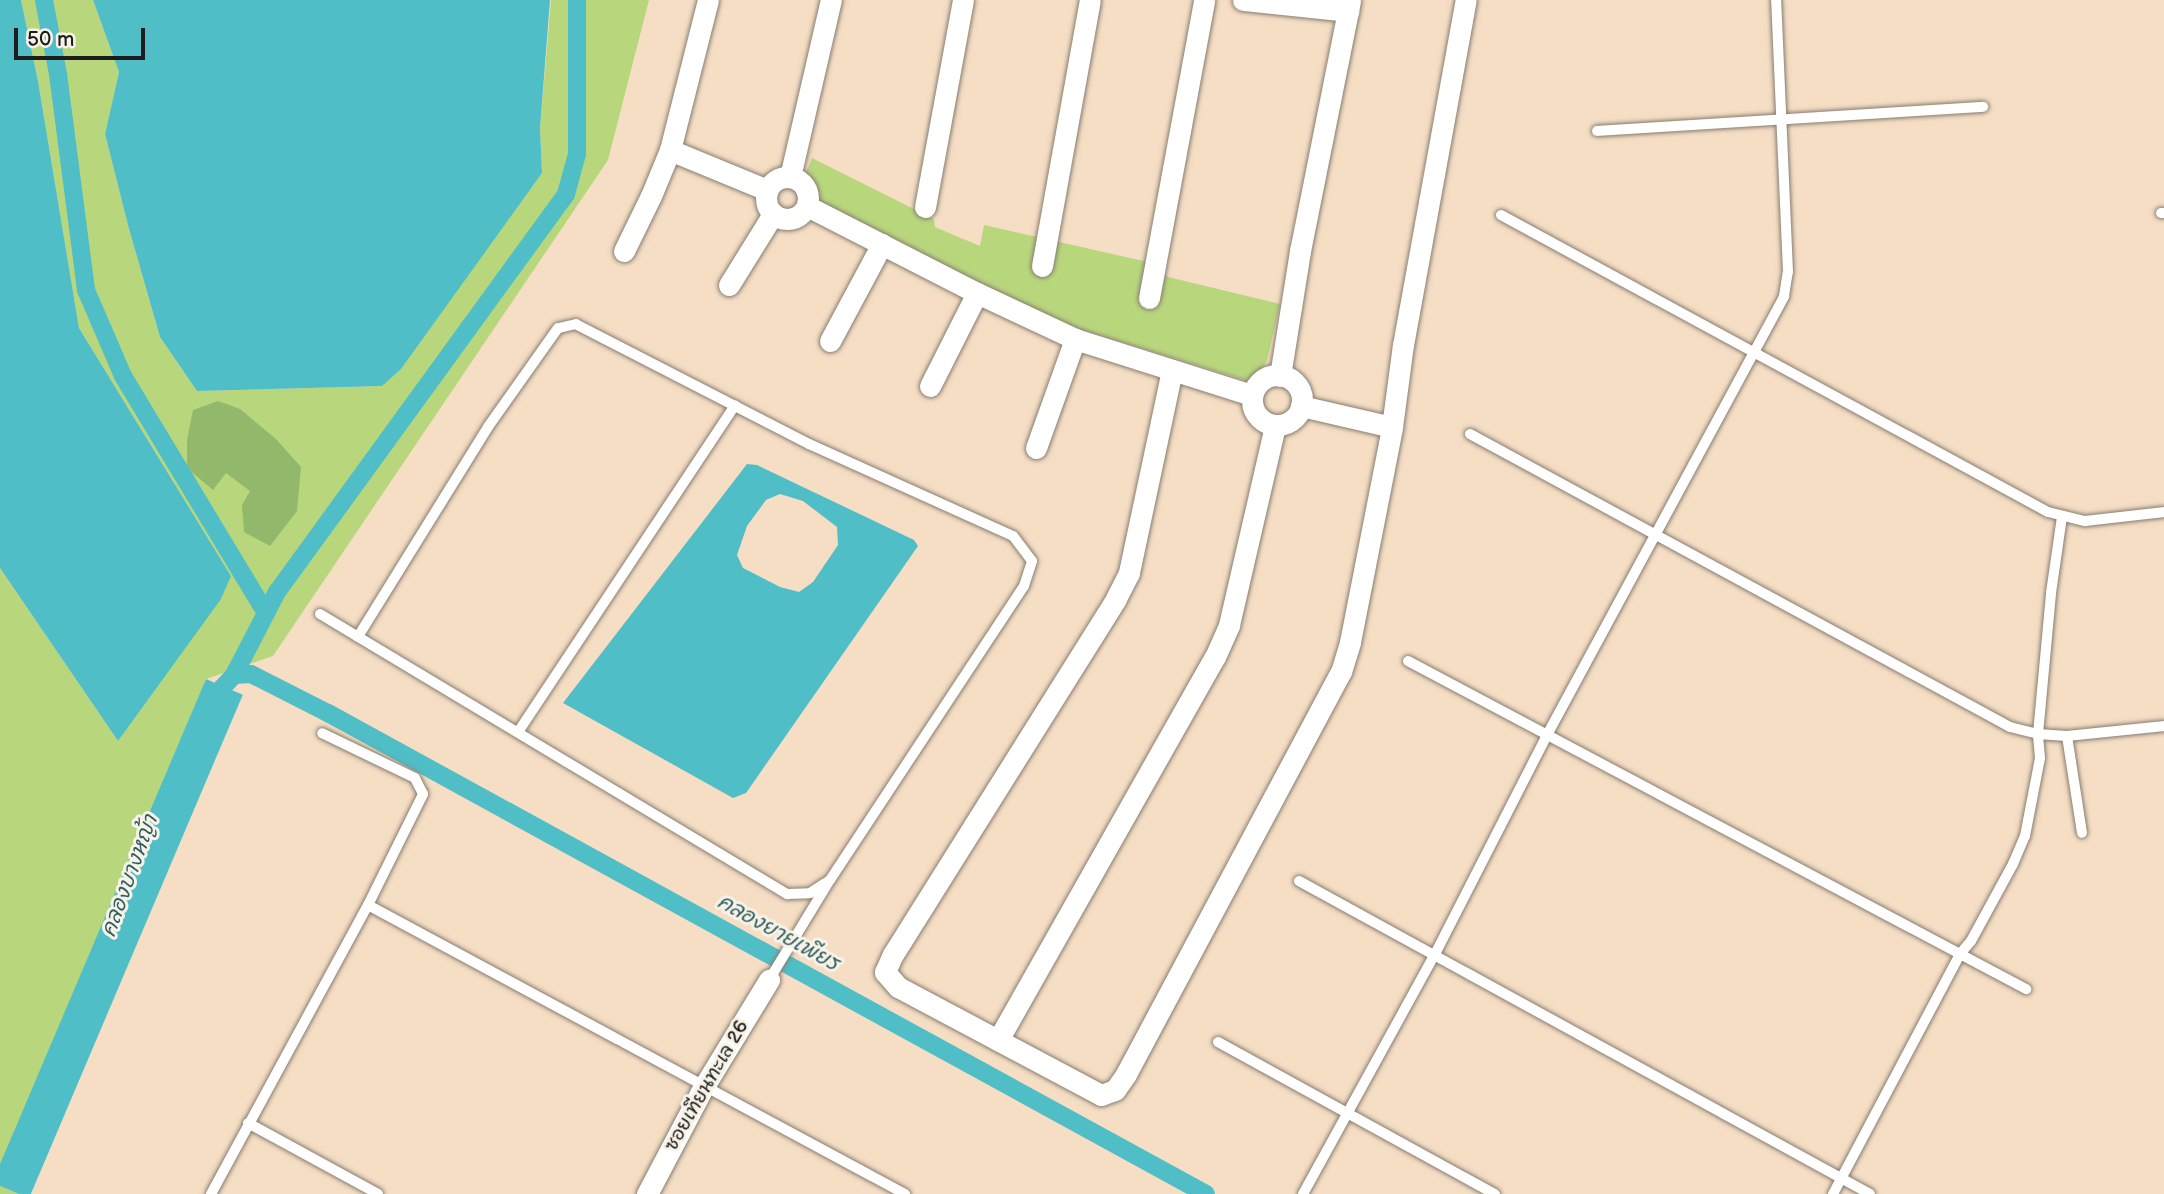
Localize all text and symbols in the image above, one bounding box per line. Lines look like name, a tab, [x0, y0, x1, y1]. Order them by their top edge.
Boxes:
scale bar	[18, 14, 149, 58]
text: 50 m	[27, 27, 74, 52]
water label: คลองบางหญ้า	[96, 812, 164, 940]
water label: คลองยายเพียร	[713, 889, 843, 977]
street label: ซอยเทียนทะเล 26	[660, 1016, 754, 1156]

